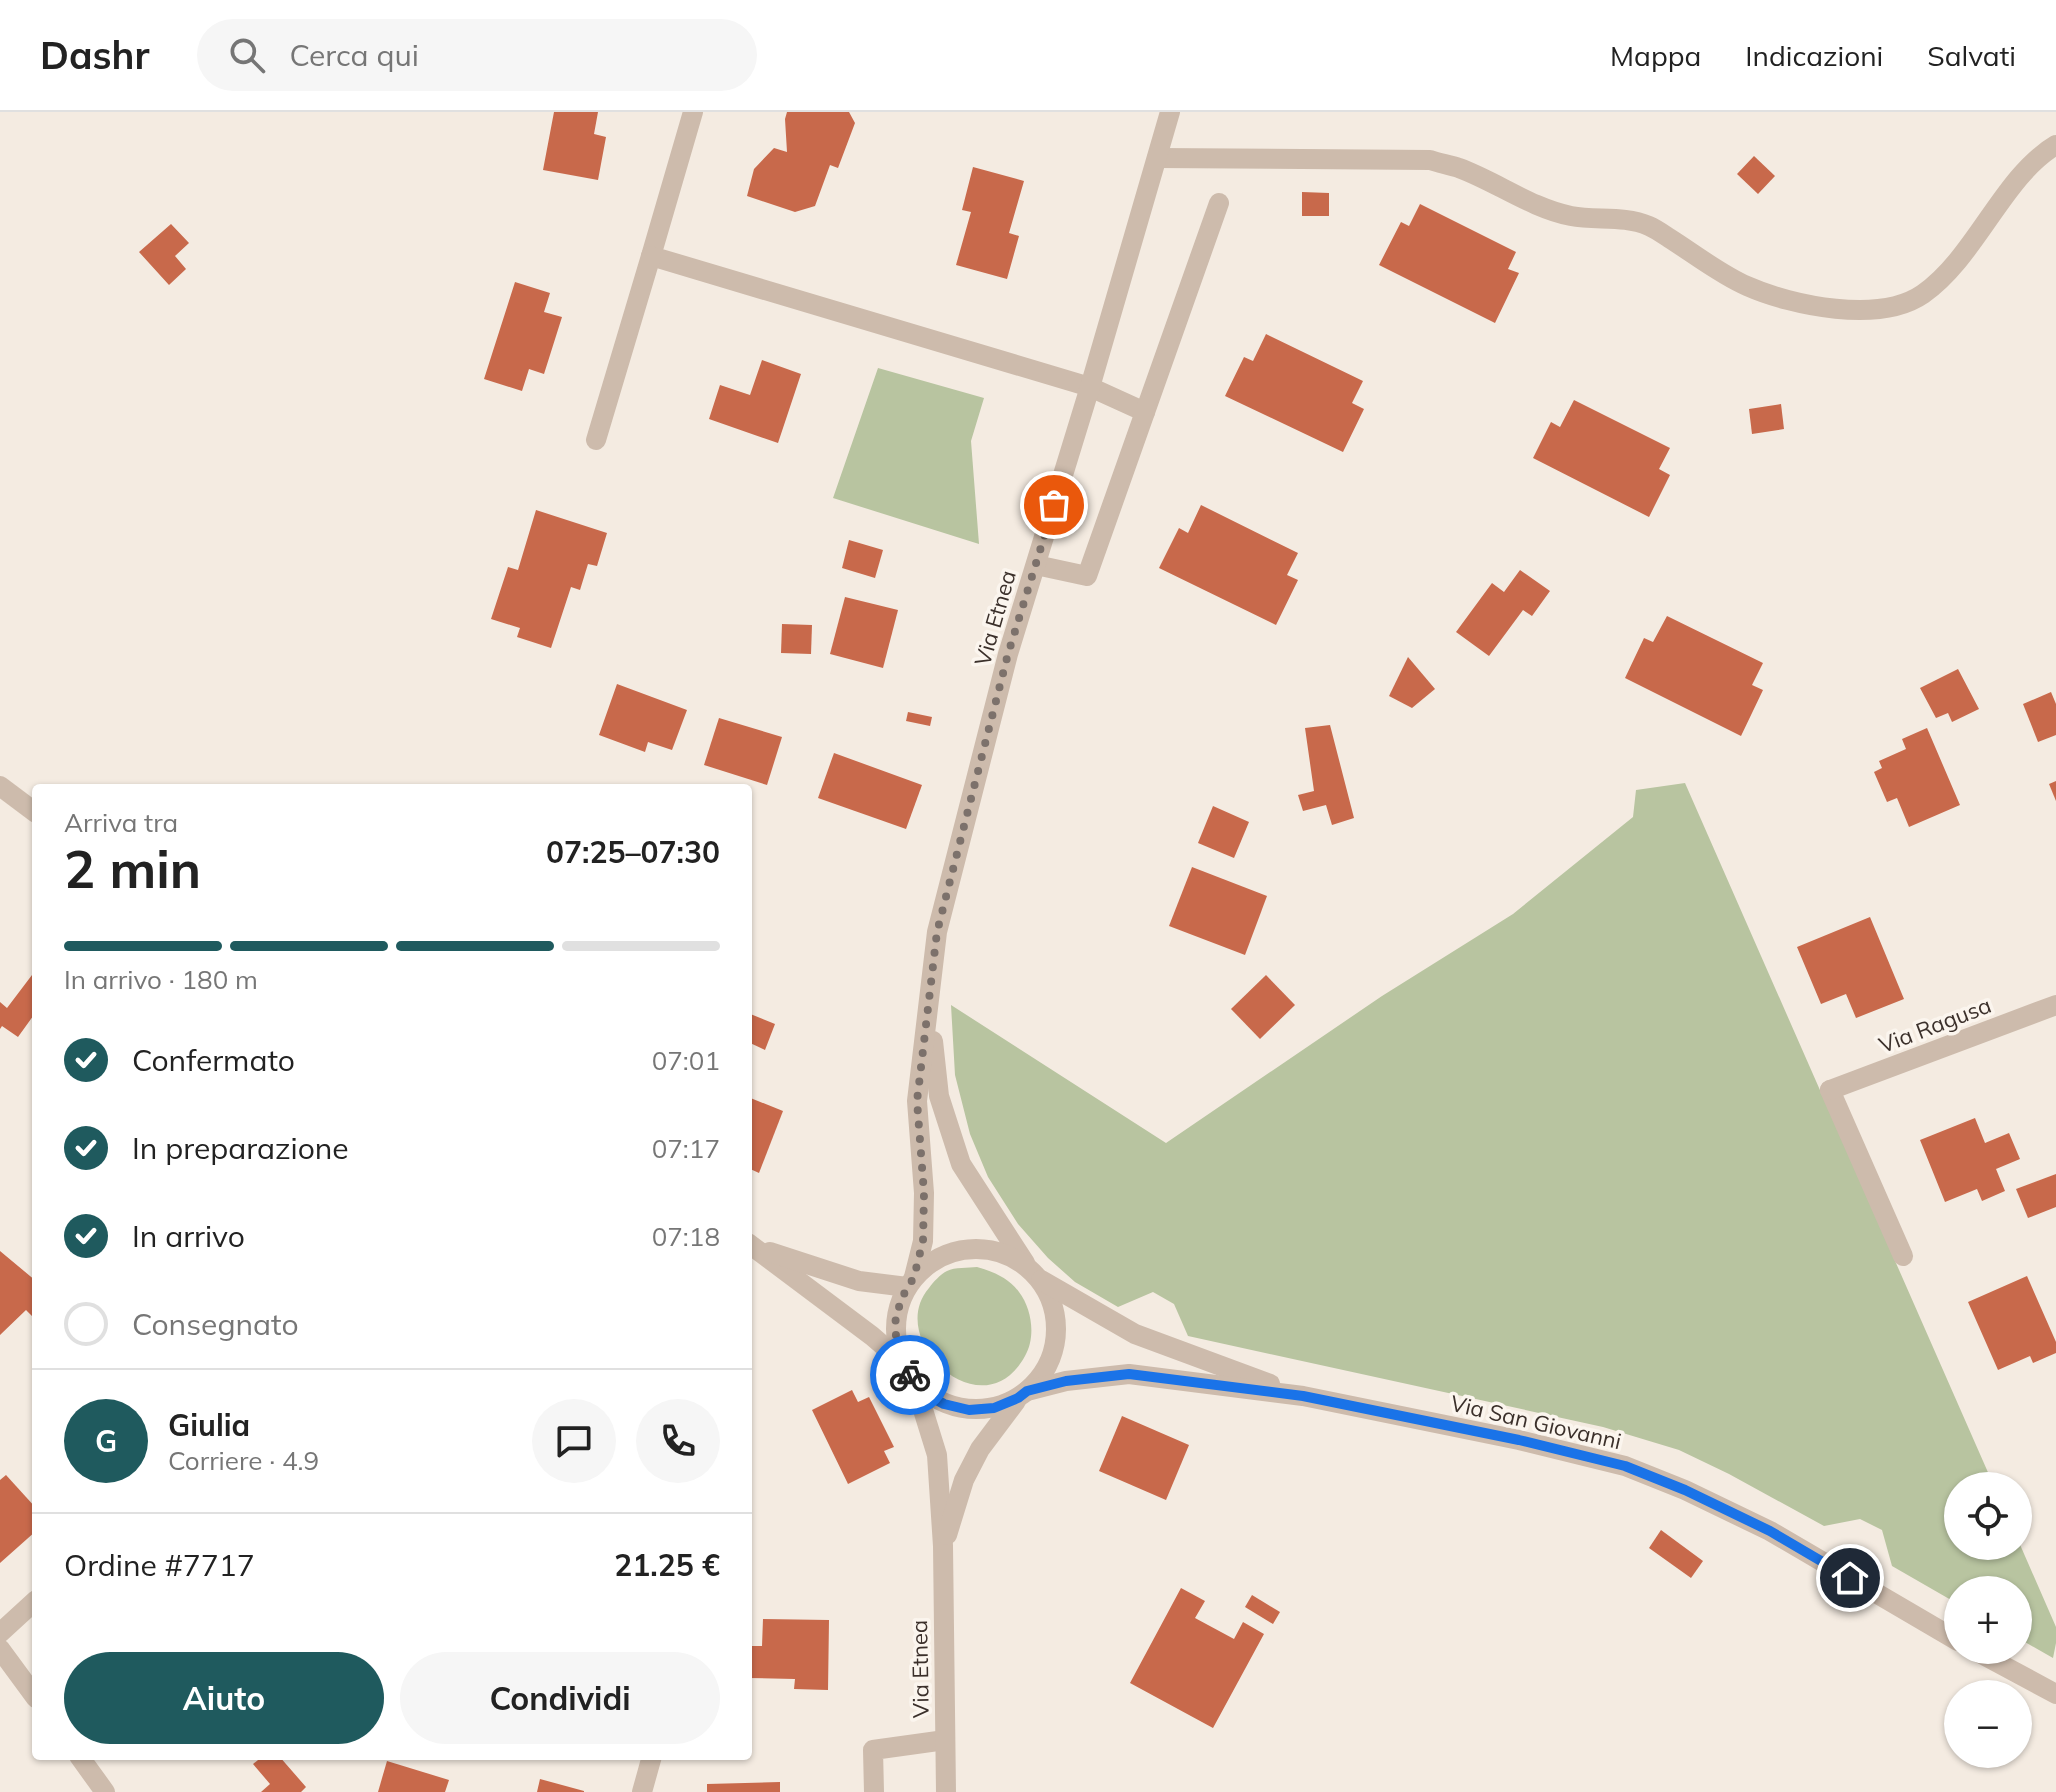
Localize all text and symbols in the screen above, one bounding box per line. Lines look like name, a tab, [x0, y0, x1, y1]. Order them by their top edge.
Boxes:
search box	[197, 19, 757, 91]
text: Dashr	[40, 31, 149, 79]
icon: search	[225, 33, 269, 77]
text: Cerca qui	[289, 36, 419, 74]
text: Mappa	[1610, 38, 1701, 73]
text: Indicazioni	[1745, 38, 1883, 73]
text: Salvati	[1927, 38, 2016, 73]
pin	[1020, 471, 1088, 539]
icon: bag	[1032, 483, 1076, 527]
street label: Via Etnea	[968, 567, 1022, 669]
text: Arriva tra	[64, 806, 178, 839]
text: 07:25–07:30	[546, 833, 720, 871]
text: 2 min	[64, 836, 201, 901]
text: In arrivo · 180 m	[64, 963, 258, 996]
street label: Via Ragusa	[1875, 991, 1995, 1059]
icon: check	[64, 1038, 108, 1082]
text: Confermato	[132, 1041, 295, 1079]
text: 07:01	[652, 1044, 720, 1077]
icon: check	[64, 1126, 108, 1170]
text: In preparazione	[132, 1129, 349, 1167]
text: 07:17	[652, 1132, 720, 1165]
icon: check	[64, 1214, 108, 1258]
text: In arrivo	[132, 1217, 245, 1255]
text: 07:18	[652, 1220, 720, 1253]
text: Consegnato	[132, 1305, 299, 1343]
courier	[870, 1335, 950, 1415]
icon: bike	[888, 1353, 932, 1397]
street label: Via San Giovanni	[1448, 1389, 1624, 1455]
button: chat	[532, 1399, 616, 1483]
button: phone	[636, 1399, 720, 1483]
text: Giulia	[168, 1406, 250, 1444]
text: G	[95, 1422, 117, 1460]
text: Corriere · 4.9	[168, 1444, 319, 1477]
map controls	[1944, 1472, 2032, 1768]
button: locate	[1944, 1472, 2032, 1560]
pin	[1816, 1544, 1884, 1612]
text: Ordine #7717	[64, 1546, 255, 1584]
text: 21.25 €	[614, 1546, 720, 1584]
icon: home	[1828, 1556, 1872, 1600]
button: +	[1944, 1576, 2032, 1664]
street label: Via Etnea	[905, 1620, 935, 1718]
button: Aiuto	[64, 1652, 384, 1744]
button: Condividi	[400, 1652, 720, 1744]
button: −	[1944, 1680, 2032, 1768]

